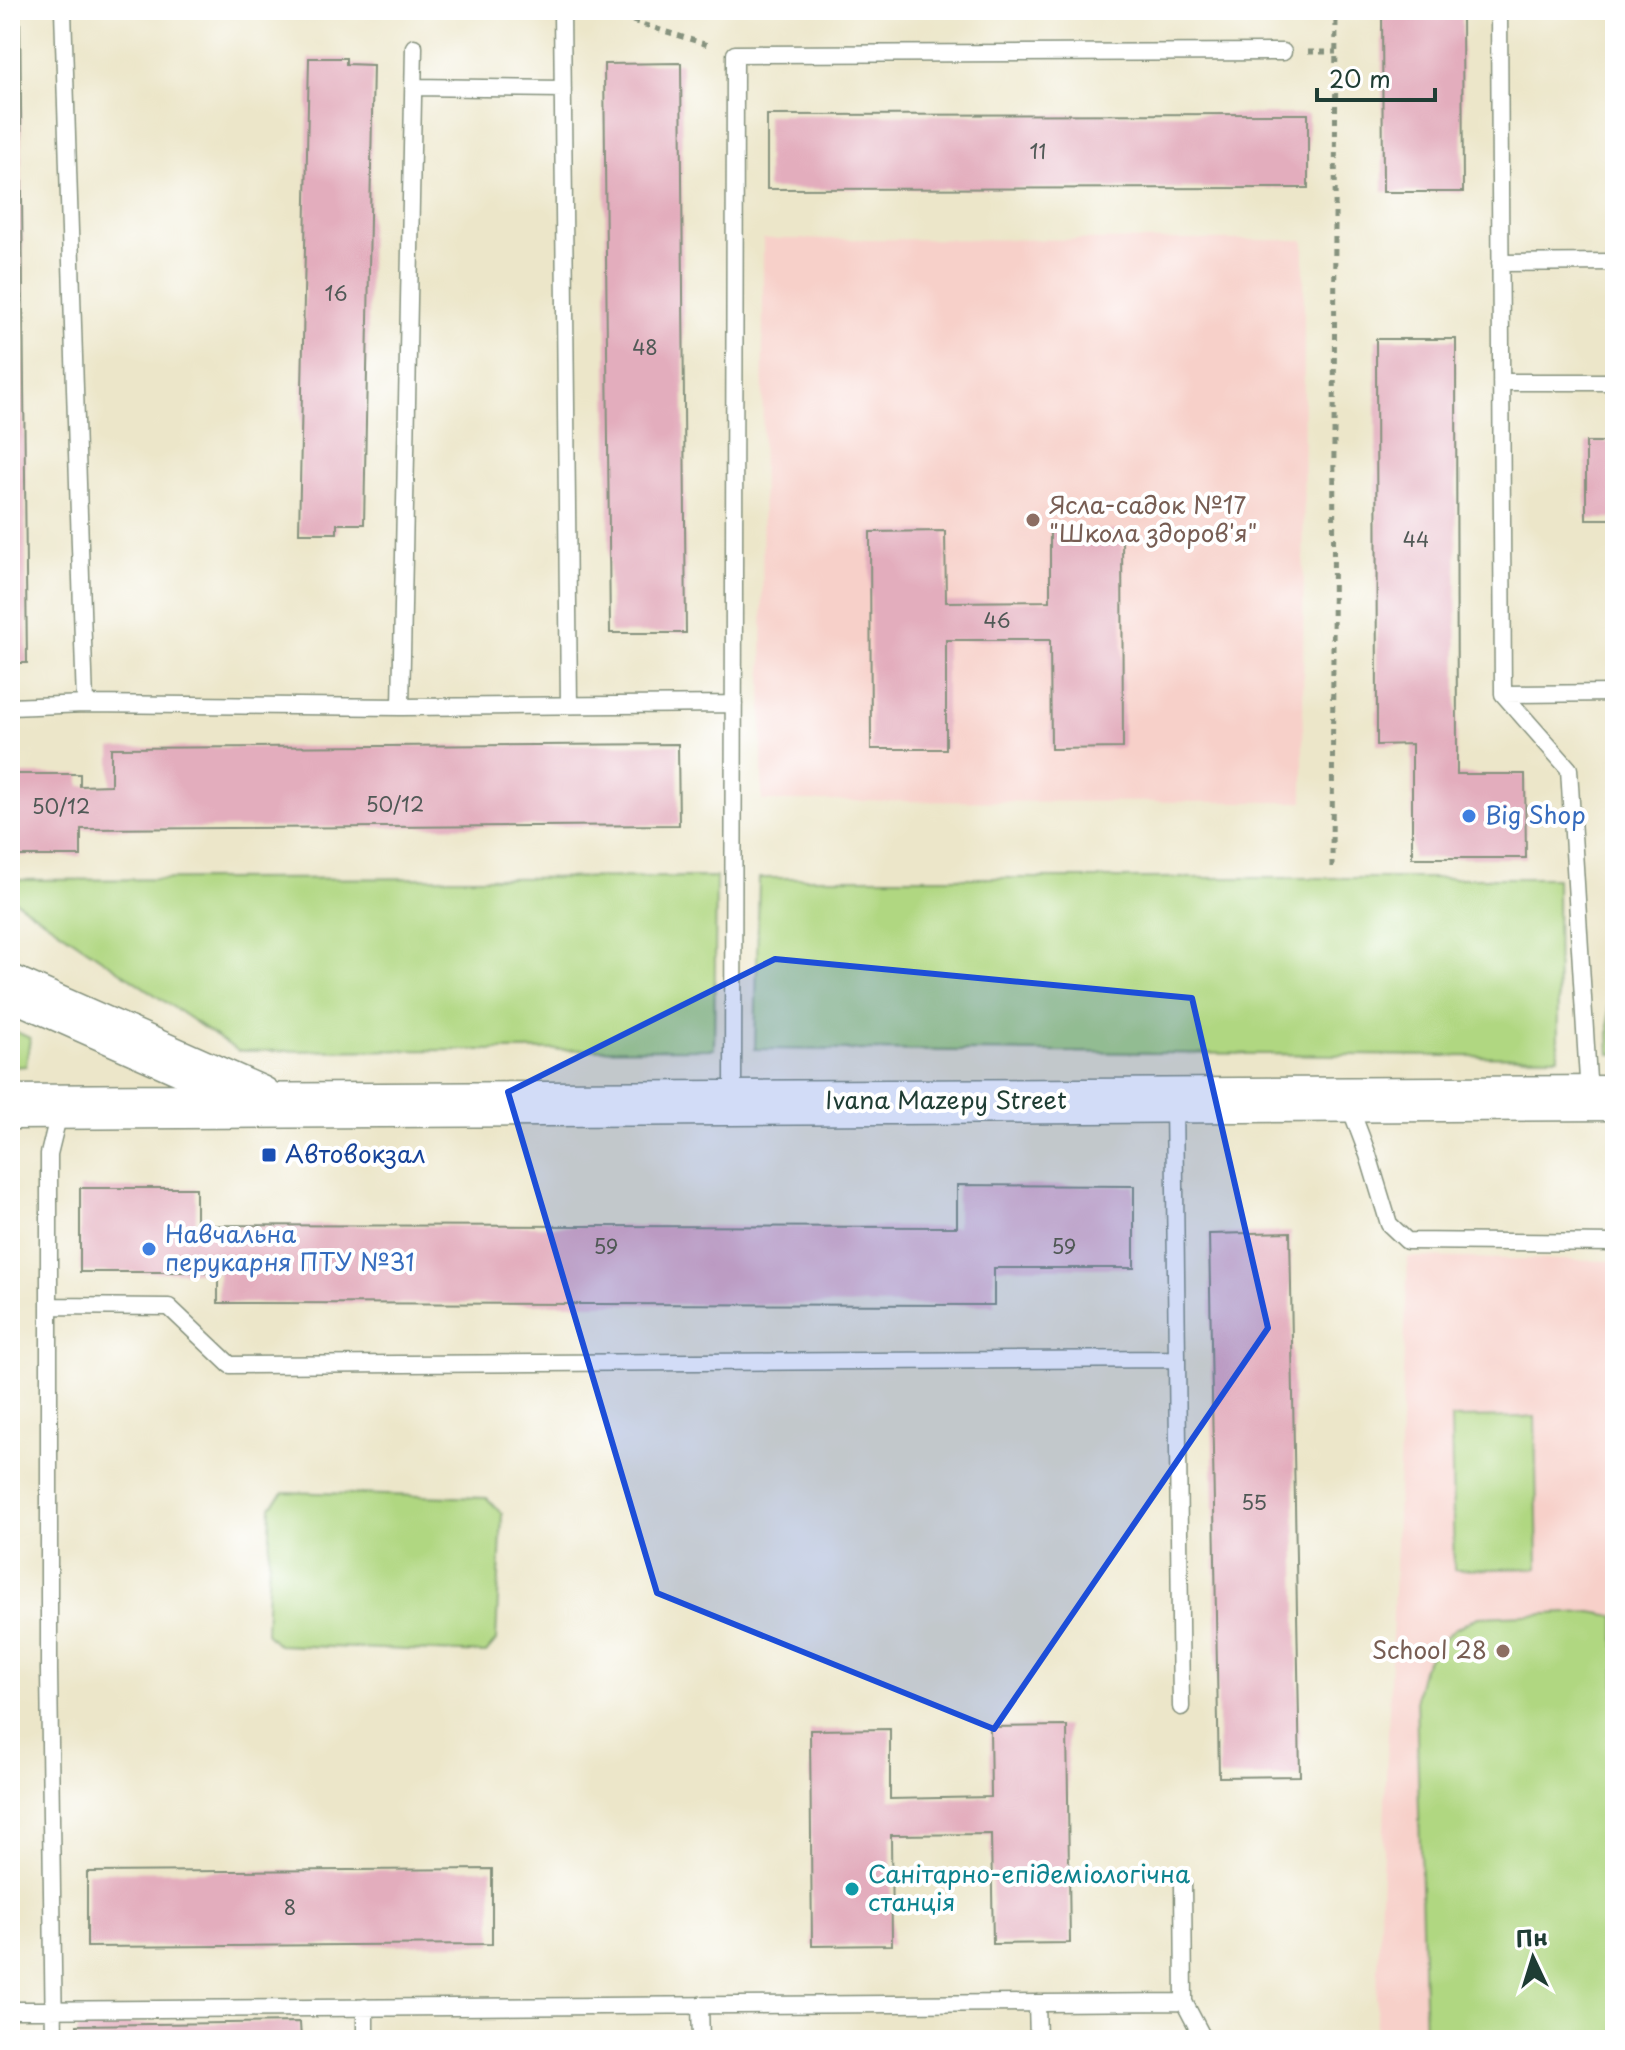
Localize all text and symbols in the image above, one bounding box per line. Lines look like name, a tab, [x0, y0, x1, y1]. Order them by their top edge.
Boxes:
scale bar	[1317, 52, 1435, 102]
text: 20 m	[1329, 60, 1391, 96]
house number: 11	[1030, 136, 1046, 166]
house number: 16	[325, 278, 348, 308]
house number: 48	[632, 332, 658, 362]
place label: Ясла-садок №17 "Школа здоров'я"	[1049, 486, 1258, 550]
marker: Ясла-садок №17 "Школа здоров'я"	[1024, 511, 1042, 529]
house number: 44	[1403, 524, 1429, 554]
house number: 46	[983, 605, 1011, 635]
house number: 50/12	[366, 789, 424, 819]
house number: 50/12	[32, 791, 90, 821]
place label: Big Shop	[1485, 796, 1586, 832]
marker: Big Shop	[1460, 807, 1478, 825]
street label: Ivana Mazepy Street	[825, 1081, 1067, 1117]
place label: Автовокзал	[285, 1135, 426, 1171]
marker: Автовокзал	[260, 1146, 278, 1164]
place label: Навчальна перукарня ПТУ №31	[165, 1215, 415, 1279]
house number: 59	[594, 1231, 618, 1261]
house number: 59	[1052, 1231, 1076, 1261]
marker: Навчальна перукарня ПТУ №31	[140, 1240, 158, 1258]
house number: 55	[1241, 1487, 1267, 1517]
place label: School 28	[1372, 1631, 1487, 1667]
marker: School 28	[1494, 1642, 1512, 1660]
place label: Санітарно-епідеміологічна станція	[868, 1855, 1190, 1919]
marker: Санітарно-епідеміологічна станція	[843, 1880, 861, 1898]
house number: 8	[284, 1892, 296, 1922]
north arrow	[1493, 1918, 1573, 1998]
text: Пн	[1514, 1919, 1549, 1954]

